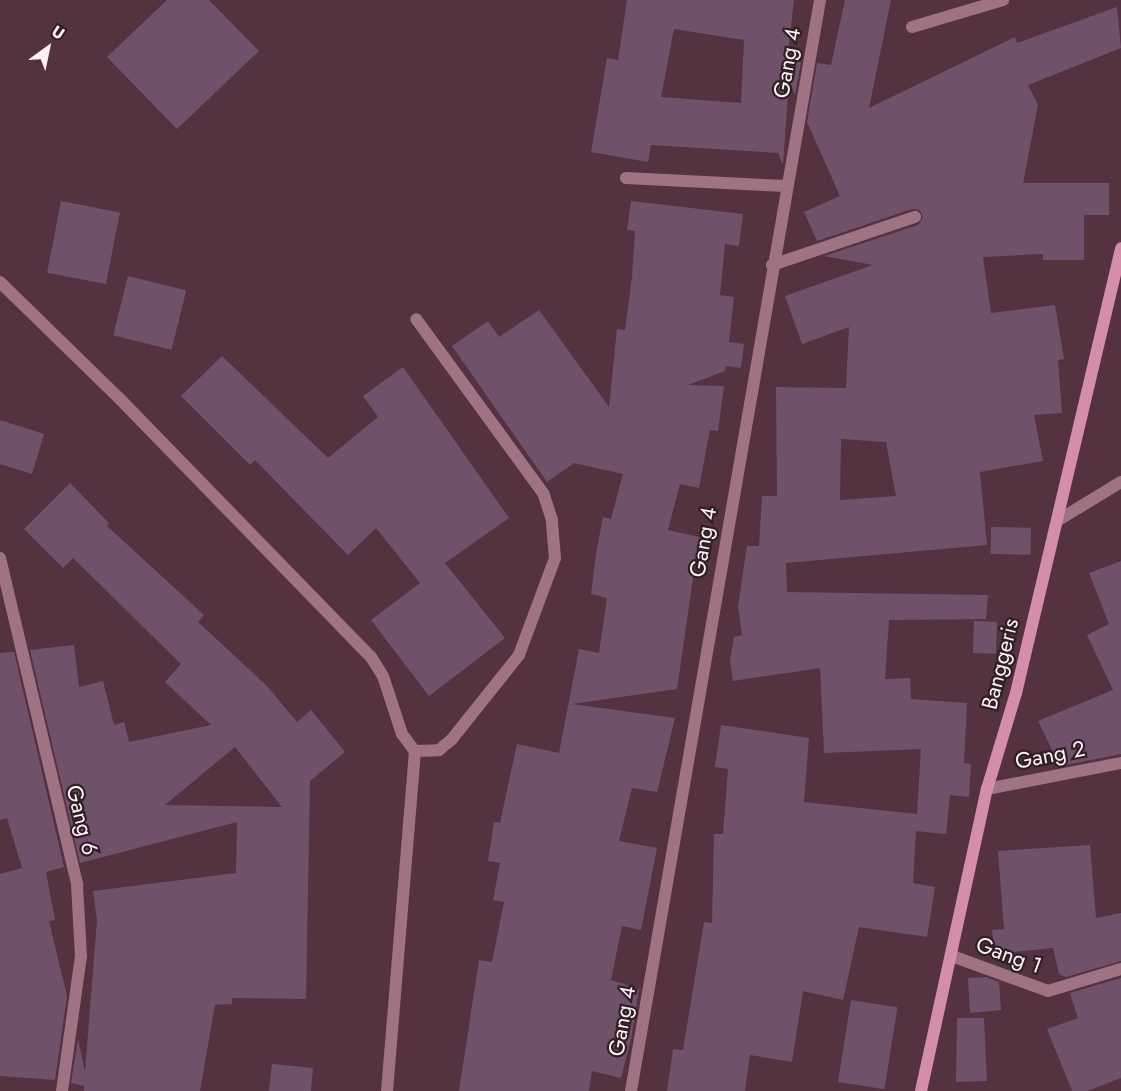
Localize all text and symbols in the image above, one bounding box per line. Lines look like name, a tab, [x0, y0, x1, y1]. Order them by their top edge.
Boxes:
north arrow	[18, 18, 78, 78]
text: U	[47, 20, 69, 45]
street label: Gang 4	[768, 26, 806, 100]
street label: Gang 4	[684, 505, 722, 579]
street label: Banggeris	[976, 616, 1024, 712]
street label: Gang 2	[1013, 735, 1087, 775]
street label: Gang 6	[61, 782, 103, 858]
street label: Gang 1	[972, 931, 1046, 979]
street label: Gang 4	[603, 984, 641, 1058]

